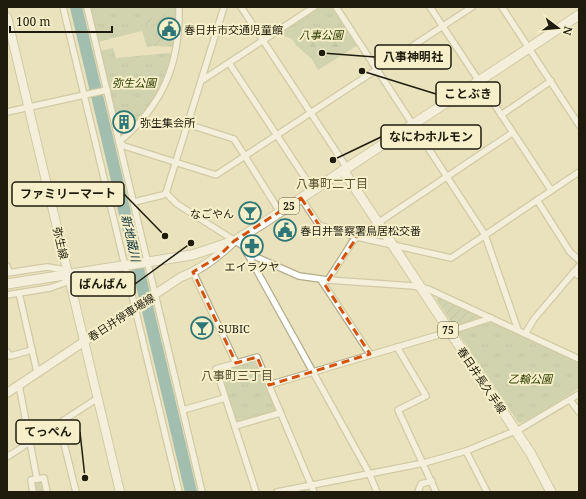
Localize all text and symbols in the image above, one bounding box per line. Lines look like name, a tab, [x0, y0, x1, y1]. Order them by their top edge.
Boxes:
scale bar	[10, 8, 112, 34]
north arrow	[538, 8, 578, 48]
text: 100 m	[16, 13, 51, 30]
public building icon: 春日井市交通児童館	[156, 16, 182, 42]
place label: 春日井市交通児童館	[184, 22, 283, 37]
text: N	[560, 25, 576, 37]
park label: 八事公園	[299, 27, 345, 42]
callout: 八事神明社	[375, 45, 451, 69]
text: 八事神明社	[383, 48, 443, 65]
park label: 弥生公園	[112, 75, 158, 90]
callout: ことぶき	[436, 82, 500, 106]
text: ことぶき	[444, 85, 492, 102]
building icon: 弥生集会所	[111, 109, 137, 135]
place label: 弥生集会所	[140, 115, 196, 130]
callout: なにわホルモン	[381, 125, 481, 149]
text: なにわホルモン	[389, 128, 473, 145]
district label: 八事町二丁目	[296, 175, 368, 192]
callout: ファミリーマート	[12, 182, 124, 206]
text: ファミリーマート	[20, 185, 116, 202]
road number: 25	[279, 198, 299, 214]
bar icon: なごやん	[237, 200, 263, 226]
place label: なごやん	[190, 206, 234, 221]
water label: 新地蔵川	[117, 213, 145, 265]
public building icon: 春日井警察署鳥居松交番	[272, 217, 298, 243]
place label: 春日井警察署鳥居松交番	[300, 223, 421, 238]
street label: 弥生線	[50, 225, 72, 261]
pharmacy icon: エイラクヤ	[239, 233, 265, 259]
place label: エイラクヤ	[225, 259, 280, 274]
callout: ばんばん	[71, 272, 135, 296]
text: ばんばん	[79, 275, 127, 292]
street label: 春日井停車場線	[85, 290, 157, 344]
bar icon: SUBIC	[189, 315, 215, 341]
place label: SUBIC	[218, 321, 250, 336]
road number: 75	[438, 322, 458, 338]
street label: 春日井長久手線	[454, 344, 510, 416]
district label: 八事町三丁目	[201, 367, 273, 384]
park label: 乙輪公園	[508, 371, 554, 386]
callout: てっぺん	[16, 420, 80, 444]
text: てっぺん	[24, 423, 72, 440]

